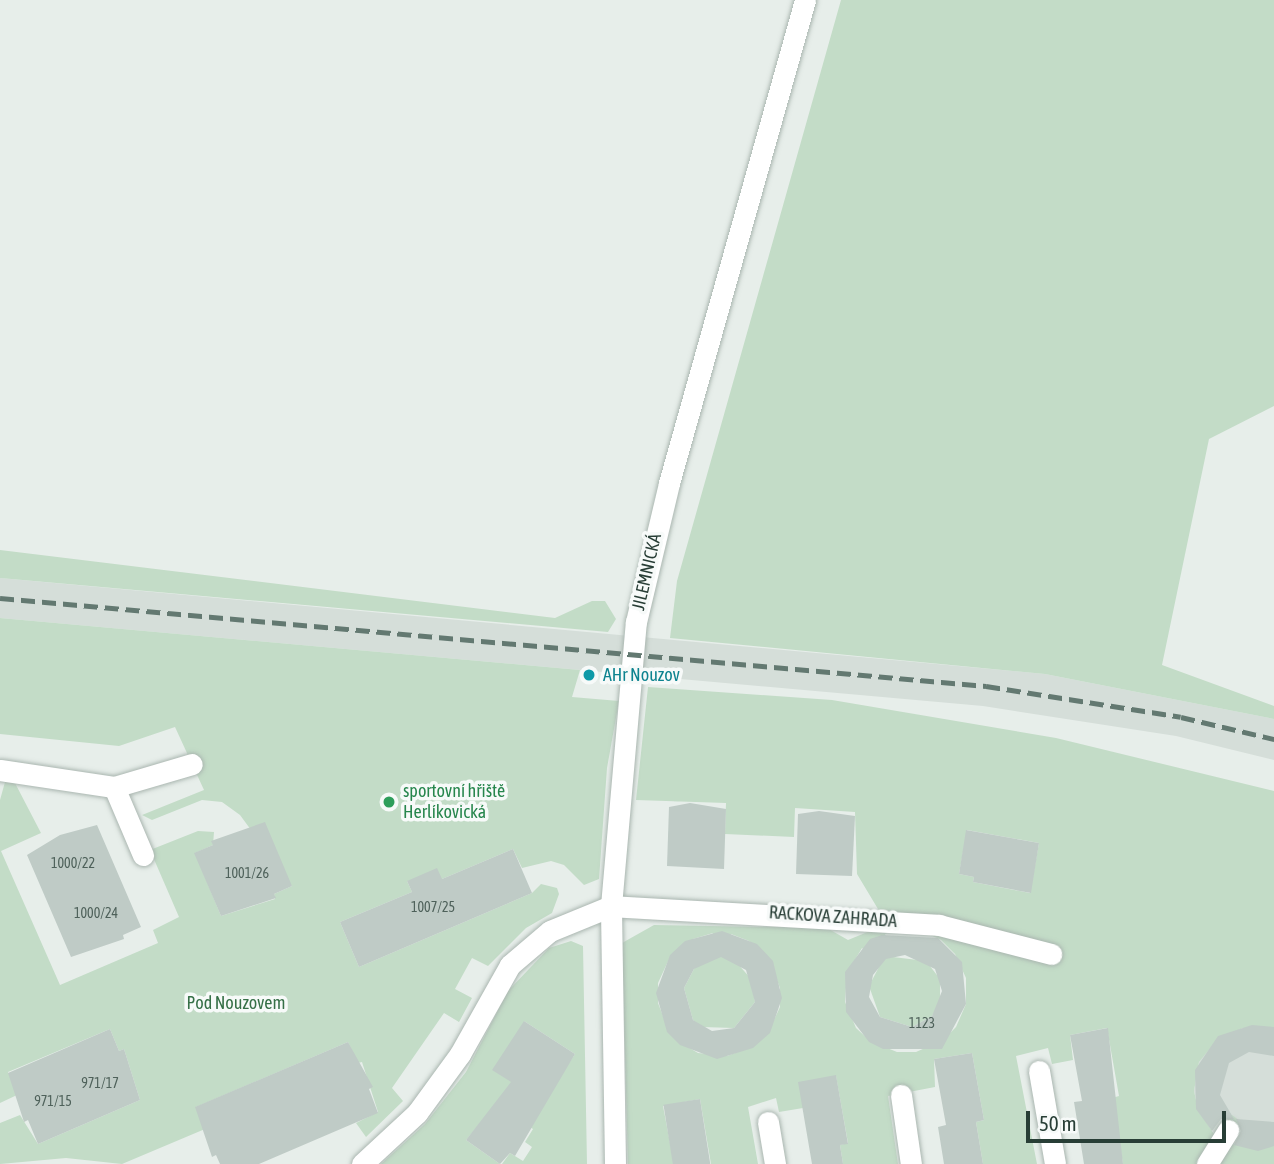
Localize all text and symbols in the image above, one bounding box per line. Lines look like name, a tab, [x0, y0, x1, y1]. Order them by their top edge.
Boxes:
street label: JILEMNICKÁ	[628, 532, 666, 612]
place label: AHr Nouzov	[603, 664, 680, 686]
marker: AHr Nouzov	[581, 667, 597, 683]
place label: sportovní hřiště Herlíkovická	[403, 781, 505, 824]
marker: sportovní hřiště Herlíkovická	[381, 794, 397, 810]
house number: 1000/22	[51, 855, 95, 871]
house number: 1001/26	[225, 865, 269, 881]
house number: 1007/25	[411, 899, 455, 915]
street label: RACKOVA ZAHRADA	[768, 902, 898, 932]
house number: 1000/24	[74, 905, 118, 921]
park label: Pod Nouzovem	[187, 992, 285, 1014]
house number: 1123	[909, 1015, 935, 1031]
house number: 971/17	[81, 1075, 119, 1091]
house number: 971/15	[34, 1093, 72, 1109]
scale bar	[1029, 1098, 1228, 1142]
text: 50 m	[1039, 1111, 1077, 1135]

